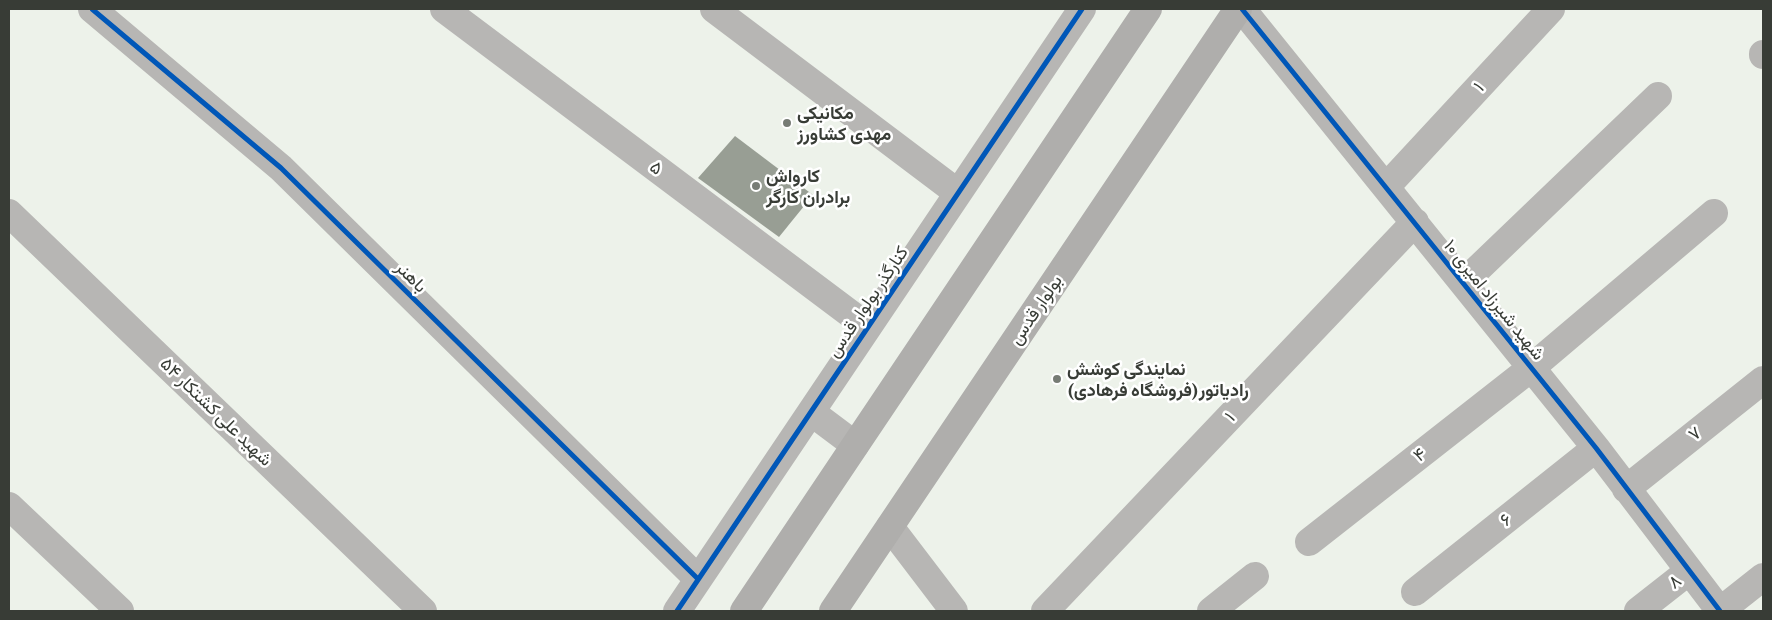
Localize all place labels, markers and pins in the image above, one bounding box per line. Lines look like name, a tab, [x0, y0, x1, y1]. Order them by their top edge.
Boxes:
place label: مکانیکی مهدی کشاورز	[797, 102, 891, 144]
marker: مکانیکی مهدی کشاورز	[781, 117, 793, 129]
place label: کارواش برادران کارگر	[766, 165, 850, 208]
marker: کارواش برادران کارگر	[750, 180, 762, 192]
place label: نمایندگی کوشش رادیاتور(فروشگاه فرهادی)	[1067, 358, 1249, 400]
marker: نمایندگی کوشش رادیاتور(فروشگاه فرهادی)	[1051, 373, 1063, 385]

